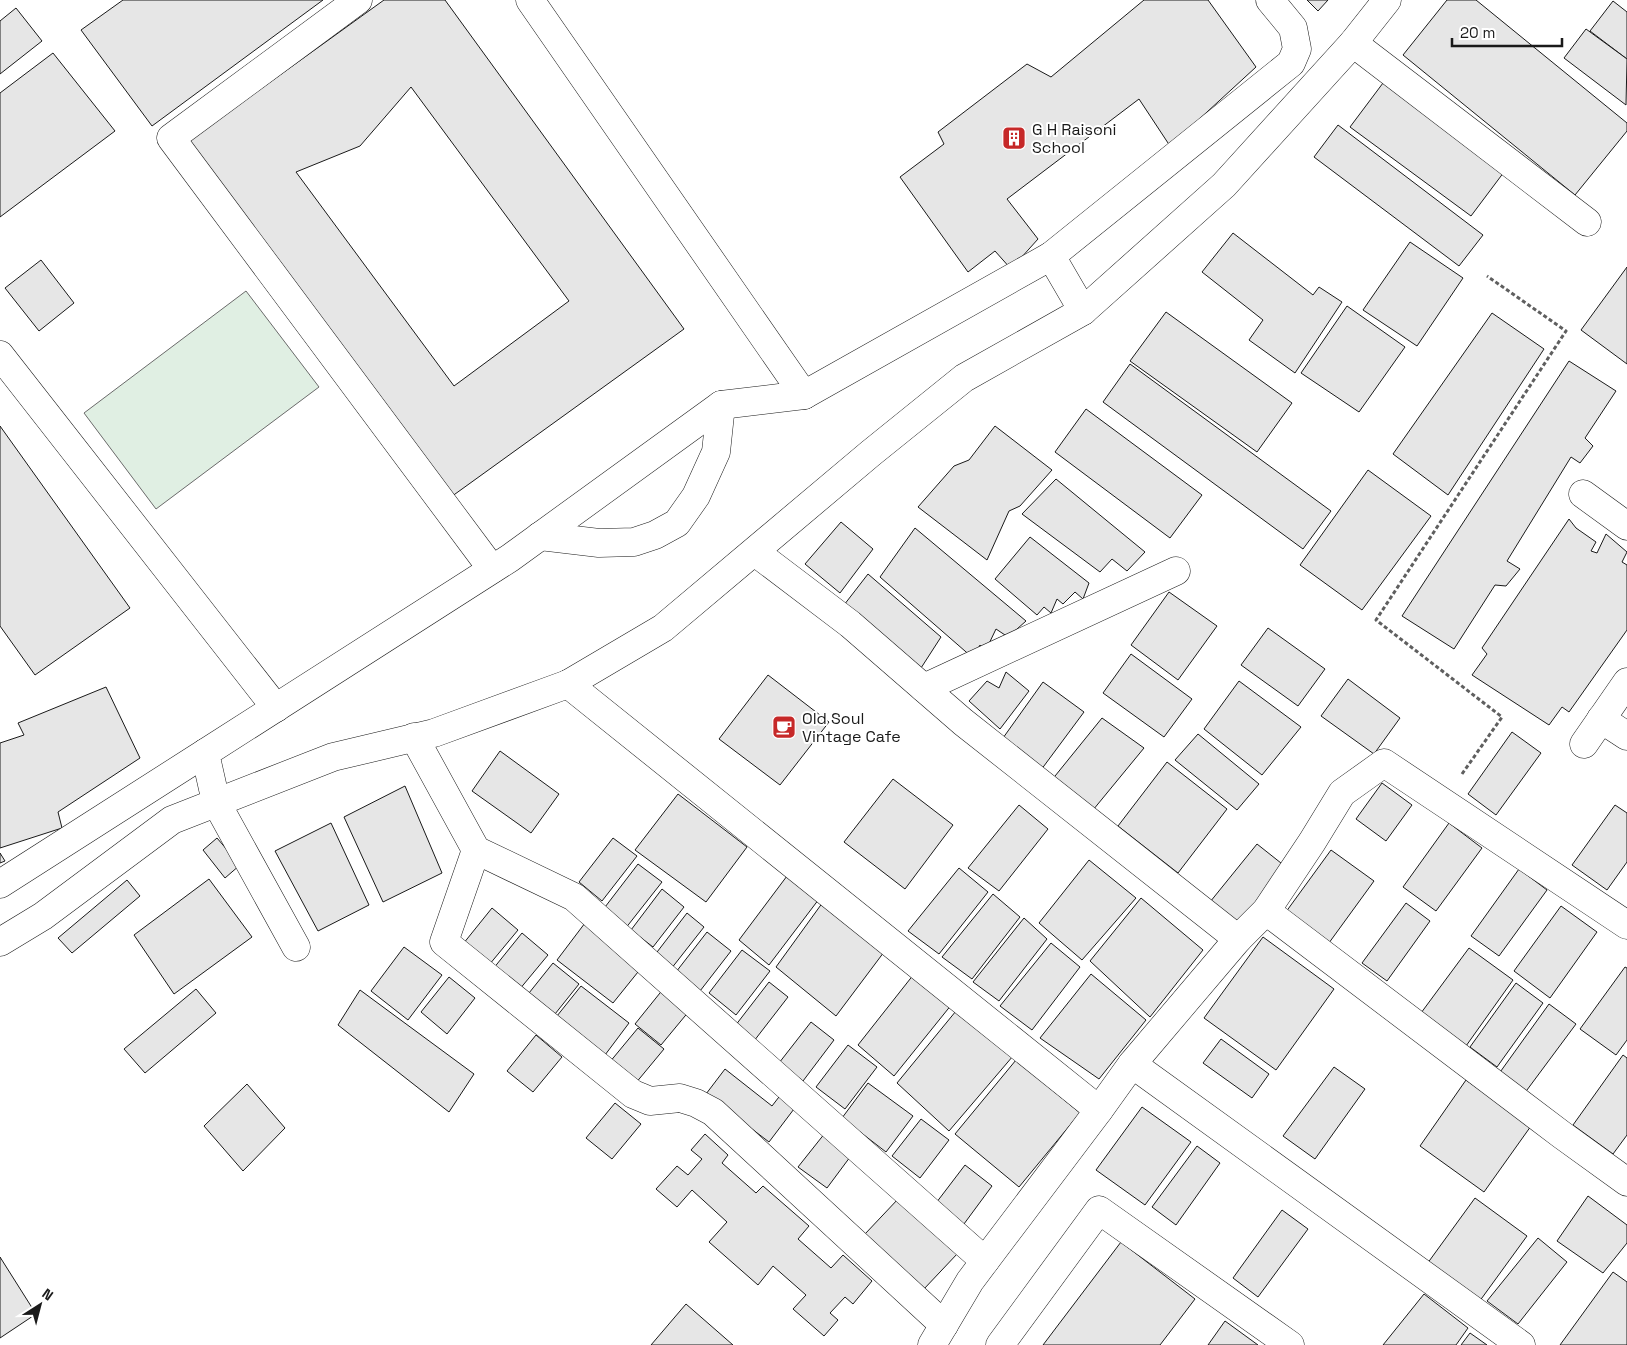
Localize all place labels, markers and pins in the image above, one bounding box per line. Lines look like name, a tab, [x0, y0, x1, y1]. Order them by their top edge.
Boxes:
place label: G H Raisoni School	[1032, 119, 1117, 158]
building icon: G H Raisoni School	[1001, 125, 1027, 151]
place label: Old Soul Vintage Cafe	[802, 708, 901, 747]
cafe icon: Old Soul Vintage Cafe	[771, 714, 797, 740]

